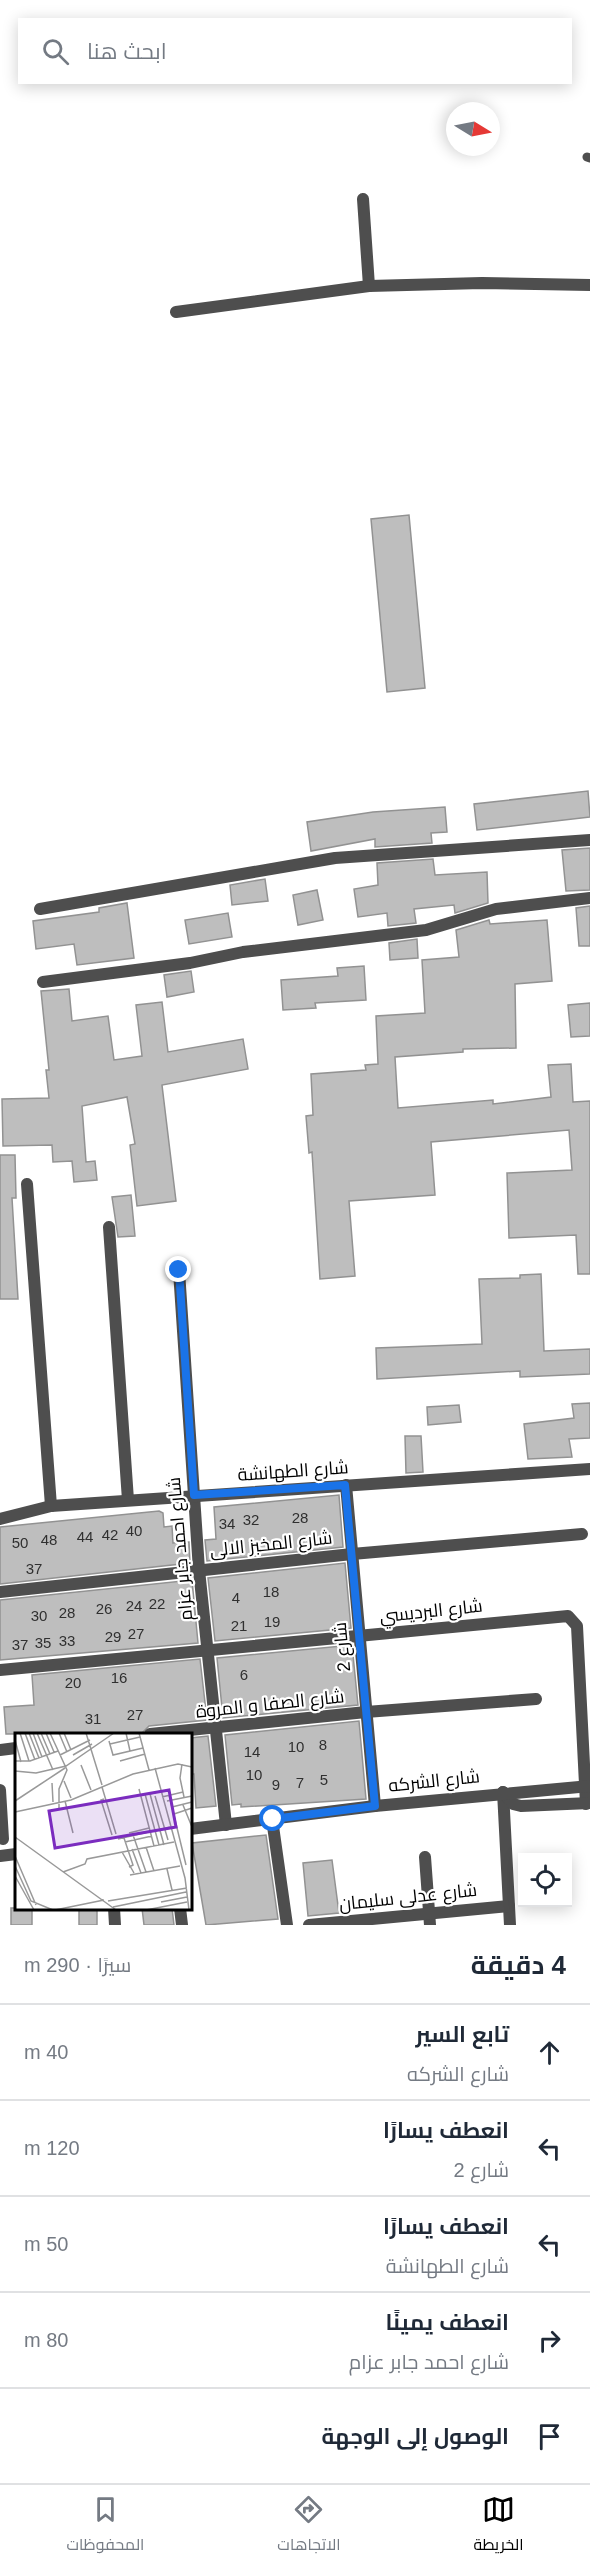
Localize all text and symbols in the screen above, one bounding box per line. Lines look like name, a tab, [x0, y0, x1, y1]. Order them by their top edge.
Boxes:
search box	[18, 18, 572, 84]
icon: search	[39, 35, 72, 68]
text: ابحث هنا	[87, 39, 167, 64]
north arrow	[446, 102, 500, 156]
route end	[165, 1256, 191, 1282]
street label: شارع الطهانشة	[237, 1457, 349, 1487]
street label: شارع احمد جابر عزام	[164, 1476, 198, 1622]
house number: 28	[292, 1509, 308, 1526]
house number: 32	[243, 1511, 259, 1528]
house number: 34	[219, 1515, 235, 1532]
house number: 40	[126, 1522, 142, 1539]
house number: 42	[102, 1526, 118, 1543]
house number: 44	[77, 1528, 93, 1545]
street label: شارع المخبز الالى	[209, 1528, 333, 1562]
house number: 48	[41, 1531, 57, 1548]
house number: 50	[12, 1534, 28, 1551]
house number: 37	[26, 1560, 42, 1577]
house number: 18	[263, 1583, 279, 1600]
house number: 4	[232, 1589, 240, 1606]
house number: 22	[149, 1595, 165, 1612]
street label: شارع البرديسي	[378, 1596, 484, 1629]
house number: 24	[126, 1597, 142, 1614]
house number: 26	[96, 1600, 112, 1617]
house number: 28	[59, 1604, 75, 1621]
house number: 30	[31, 1607, 47, 1624]
house number: 19	[264, 1613, 280, 1630]
house number: 21	[231, 1617, 247, 1634]
street label: شارع 2	[330, 1621, 356, 1673]
house number: 27	[128, 1625, 144, 1642]
house number: 29	[105, 1628, 121, 1645]
house number: 33	[59, 1632, 75, 1649]
house number: 35	[35, 1634, 51, 1651]
house number: 37	[12, 1636, 28, 1653]
house number: 6	[240, 1666, 248, 1683]
house number: 16	[111, 1669, 127, 1686]
house number: 20	[65, 1674, 81, 1691]
street label: شارع الصفا و المروة	[195, 1686, 346, 1724]
house number: 27	[127, 1706, 143, 1723]
house number: 31	[85, 1710, 101, 1727]
inset map	[15, 1733, 192, 1910]
house number: 8	[319, 1736, 327, 1753]
house number: 10	[288, 1738, 304, 1755]
house number: 14	[244, 1743, 260, 1760]
house number: 10	[246, 1766, 262, 1783]
street label: شارع الشركه	[387, 1766, 481, 1798]
house number: 5	[320, 1771, 328, 1788]
house number: 7	[296, 1774, 304, 1791]
house number: 9	[272, 1776, 280, 1793]
route start	[259, 1805, 285, 1831]
map controls	[518, 1853, 572, 1907]
button: locate	[518, 1853, 572, 1907]
street label: شارع عدلى سليمان	[338, 1880, 478, 1916]
text: 4 دقيقة	[471, 1950, 566, 1980]
text: سيرًا · 290 m	[24, 1954, 131, 1976]
text: تابع السير	[415, 2022, 509, 2047]
icon: ahead	[533, 2036, 566, 2069]
text: 40 m	[24, 2041, 68, 2063]
text: شارع الشركه	[407, 2063, 509, 2085]
text: انعطف يسارًا	[383, 2118, 509, 2143]
icon: left	[533, 2132, 566, 2165]
text: 120 m	[24, 2137, 80, 2159]
text: شارع 2	[454, 2159, 509, 2181]
text: انعطف يسارًا	[383, 2214, 509, 2239]
icon: left	[533, 2228, 566, 2261]
text: 50 m	[24, 2233, 68, 2255]
text: شارع الطهانشة	[386, 2255, 509, 2277]
text: انعطف يمينًا	[386, 2310, 509, 2335]
icon: right	[533, 2324, 566, 2357]
text: 80 m	[24, 2329, 68, 2351]
text: شارع احمد جابر عزام	[349, 2351, 509, 2373]
icon: arrive	[533, 2420, 566, 2453]
text: الوصول إلى الوجهة	[322, 2424, 509, 2449]
tab: المحفوظات	[66, 2493, 144, 2559]
tab: الاتجاهات	[277, 2493, 341, 2559]
tab: الخريطة	[474, 2493, 524, 2559]

